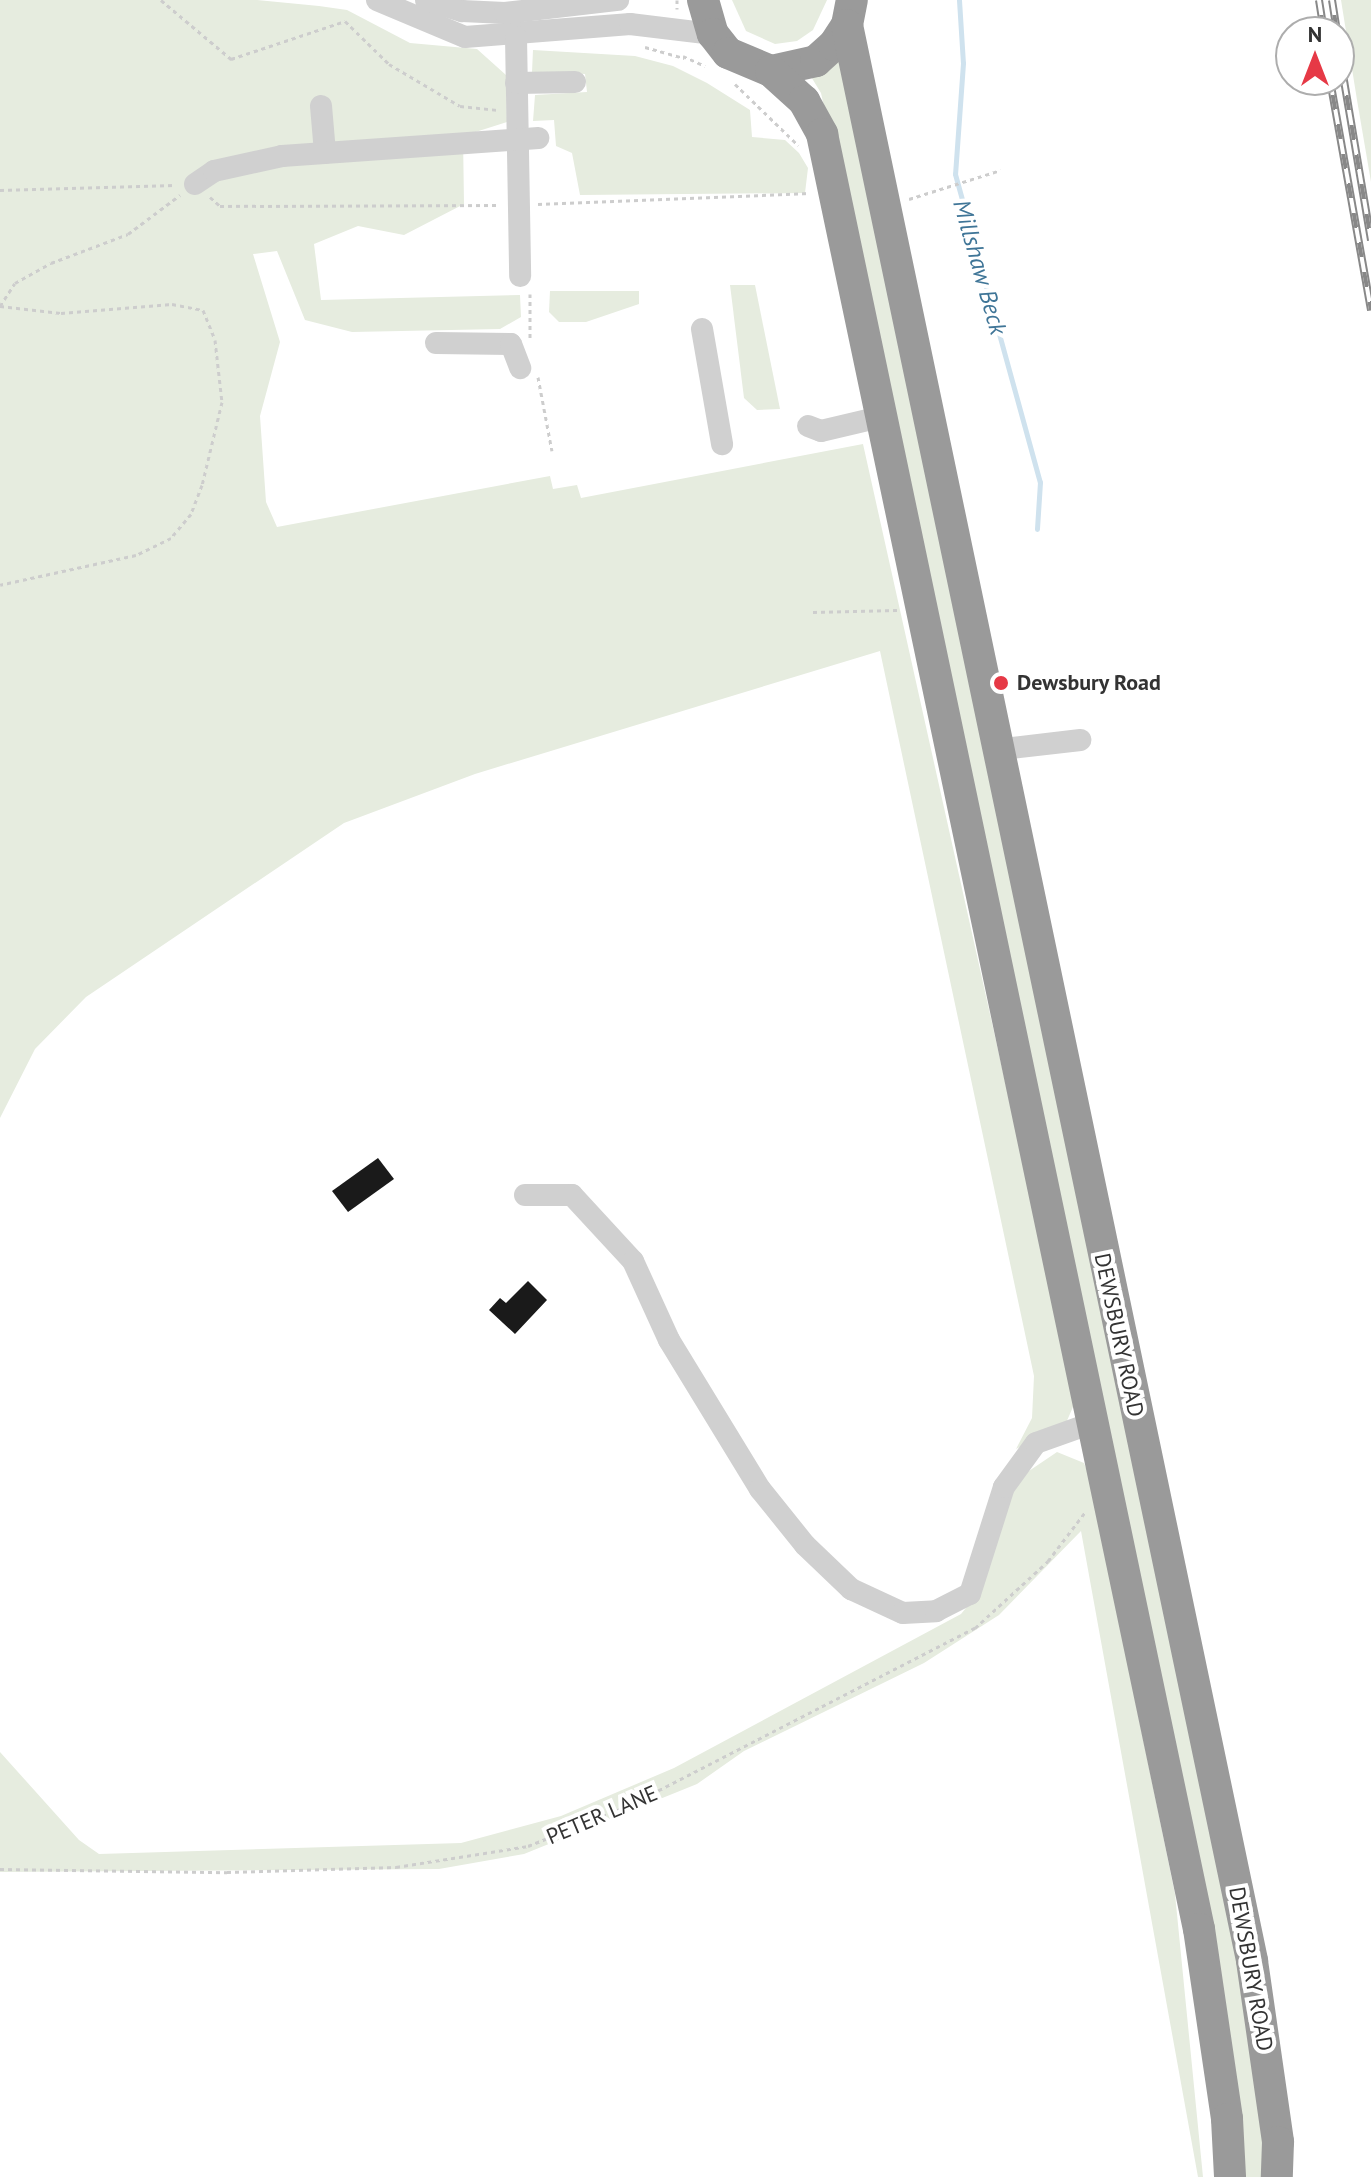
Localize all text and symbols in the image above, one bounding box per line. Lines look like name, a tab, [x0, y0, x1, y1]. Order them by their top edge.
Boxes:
north arrow	[1275, 16, 1355, 96]
text: N	[1308, 20, 1322, 48]
water label: Millshaw Beck	[947, 196, 1013, 338]
place label: Dewsbury Road	[1017, 670, 1162, 696]
marker: Dewsbury Road	[992, 674, 1010, 692]
street label: DEWSBURY ROAD	[1089, 1251, 1149, 1419]
street label: PETER LANE	[543, 1780, 661, 1850]
street label: DEWSBURY ROAD	[1223, 1884, 1279, 2054]

